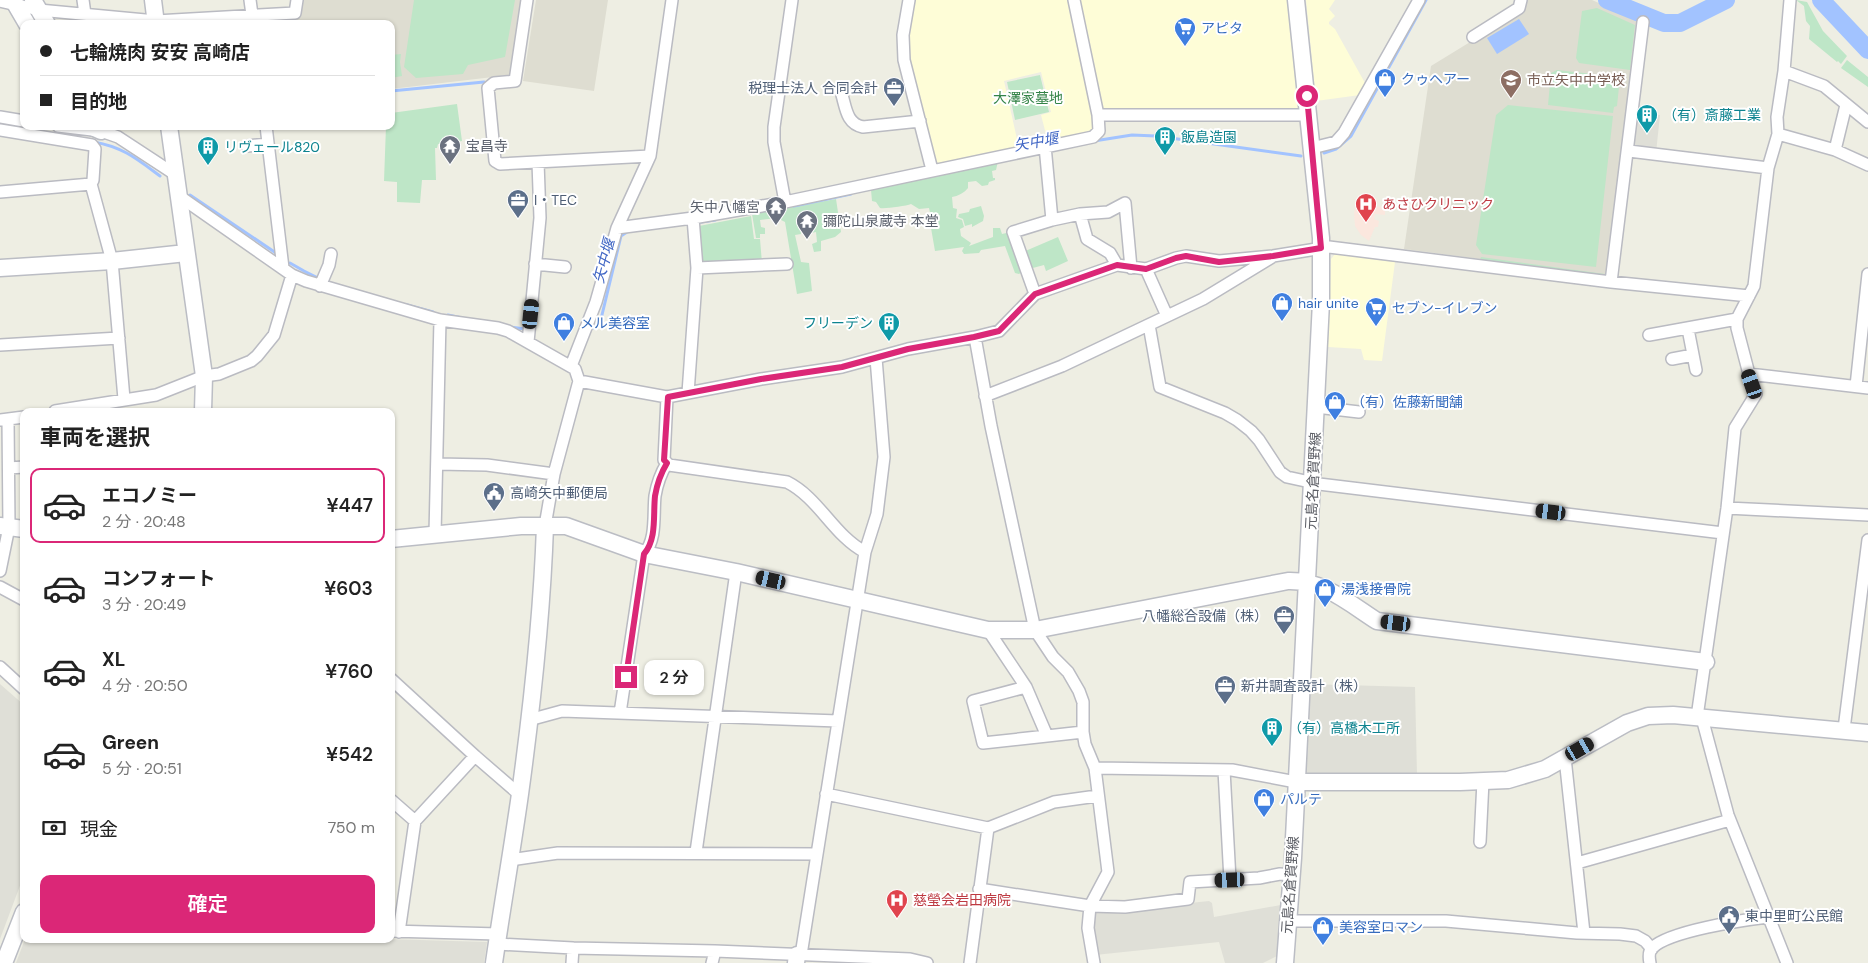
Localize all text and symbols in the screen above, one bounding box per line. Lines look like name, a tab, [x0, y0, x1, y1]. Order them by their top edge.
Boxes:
supermarket icon: アピタ	[1173, 16, 1197, 47]
place label: アピタ	[1201, 19, 1243, 37]
text: 七輪焼肉 安安 高崎店	[70, 40, 250, 65]
shop icon: クゥヘアー	[1373, 67, 1397, 98]
school or university icon: 市立矢中中学校	[1499, 68, 1523, 99]
place label: クゥヘアー	[1401, 70, 1470, 88]
place label: 市立矢中中学校	[1527, 71, 1625, 89]
office icon: 税理士法人 合同会計	[882, 76, 906, 107]
place label: 税理士法人 合同会計	[748, 79, 878, 97]
route start	[1296, 85, 1318, 107]
text: 目的地	[70, 89, 127, 114]
park label: 大澤家墓地	[993, 89, 1063, 107]
building icon: （有）斎藤工業	[1635, 103, 1659, 134]
place label: （有）斎藤工業	[1663, 106, 1761, 124]
building icon: 飯島造園	[1153, 125, 1177, 156]
water label: 矢中堰	[1012, 128, 1063, 156]
place label: 飯島造園	[1181, 128, 1237, 146]
temple icon: 宝昌寺	[438, 134, 462, 165]
building icon: リヴェール820	[196, 135, 220, 166]
place label: 宝昌寺	[466, 137, 508, 155]
place label: リヴェール820	[224, 138, 320, 156]
office icon: I・TEC	[506, 188, 530, 219]
place label: I・TEC	[534, 191, 577, 209]
hospital icon: あさひクリニック	[1354, 192, 1378, 223]
temple icon: 矢中八幡宮	[764, 195, 788, 226]
place label: あさひクリニック	[1382, 195, 1494, 213]
place label: 矢中八幡宮	[690, 198, 760, 216]
temple icon: 彌陀山泉蔵寺 本堂	[795, 209, 819, 240]
place label: 彌陀山泉蔵寺 本堂	[823, 212, 939, 230]
water label: 矢中堰	[589, 234, 620, 285]
shop icon: hair unite	[1270, 291, 1294, 322]
place label: hair unite	[1298, 294, 1359, 312]
supermarket icon: セブン-イレブン	[1364, 296, 1388, 327]
car	[521, 298, 540, 330]
place label: セブン-イレブン	[1392, 299, 1498, 317]
shop icon: メル美容室	[552, 311, 576, 342]
building icon: フリーデン	[877, 311, 901, 342]
place label: メル美容室	[580, 314, 650, 332]
place label: フリーデン	[803, 314, 873, 332]
car	[1740, 367, 1763, 401]
shop icon: （有）佐藤新聞舗	[1323, 390, 1347, 421]
place label: （有）佐藤新聞舗	[1351, 393, 1463, 411]
text: 車両を選択	[40, 423, 150, 452]
street label: 元島名倉賀野線	[1301, 432, 1325, 530]
public building icon: 高崎矢中郵便局	[482, 481, 506, 512]
icon: car	[42, 483, 87, 528]
text: エコノミー	[102, 483, 197, 508]
place label: 高崎矢中郵便局	[510, 484, 608, 502]
text: ¥447	[326, 493, 373, 518]
car	[1535, 503, 1566, 521]
text: 2 分 · 20:48	[102, 511, 186, 532]
icon: car	[42, 566, 87, 611]
text: コンフォート	[102, 566, 215, 591]
car	[754, 569, 787, 591]
text: ¥603	[324, 576, 373, 601]
shop icon: 湯浅接骨院	[1313, 577, 1337, 608]
place label: 湯浅接骨院	[1341, 580, 1411, 598]
text: 3 分 · 20:49	[102, 594, 186, 615]
office icon: 八幡総合設備（株）	[1272, 604, 1296, 635]
place label: 八幡総合設備（株）	[1142, 607, 1268, 625]
car	[1380, 614, 1411, 632]
text: XL	[102, 647, 125, 672]
icon: car	[42, 649, 87, 694]
text: ¥760	[325, 659, 373, 684]
callout: 2 分	[644, 660, 704, 694]
route end	[615, 666, 637, 688]
text: 2 分	[659, 667, 689, 688]
office icon: 新井調査設計（株）	[1213, 674, 1237, 705]
text: 4 分 · 20:50	[102, 675, 188, 696]
place label: 新井調査設計（株）	[1241, 677, 1367, 695]
building icon: （有）高橋木工所	[1260, 716, 1284, 747]
place label: （有）高橋木工所	[1288, 719, 1400, 737]
text: Green	[102, 730, 159, 755]
icon: car	[42, 732, 87, 777]
car	[1563, 735, 1596, 763]
text: ¥542	[326, 742, 373, 767]
text: 5 分 · 20:51	[102, 758, 182, 779]
shop icon: パルテ	[1252, 787, 1276, 818]
place label: パルテ	[1280, 790, 1322, 808]
icon: cash	[40, 814, 68, 842]
text: 現金	[80, 817, 118, 842]
text: 750 m	[328, 817, 375, 838]
street label: 元島名倉賀野線	[1278, 835, 1302, 935]
car	[1214, 872, 1245, 888]
button: 確定	[40, 875, 375, 933]
hospital icon: 慈瑩会岩田病院	[885, 888, 909, 919]
place label: 慈瑩会岩田病院	[913, 891, 1011, 909]
public building icon: 東中里町公民館	[1717, 904, 1741, 935]
place label: 東中里町公民館	[1745, 907, 1843, 925]
shop icon: 美容室ロマン	[1311, 915, 1335, 946]
place label: 美容室ロマン	[1339, 918, 1423, 936]

